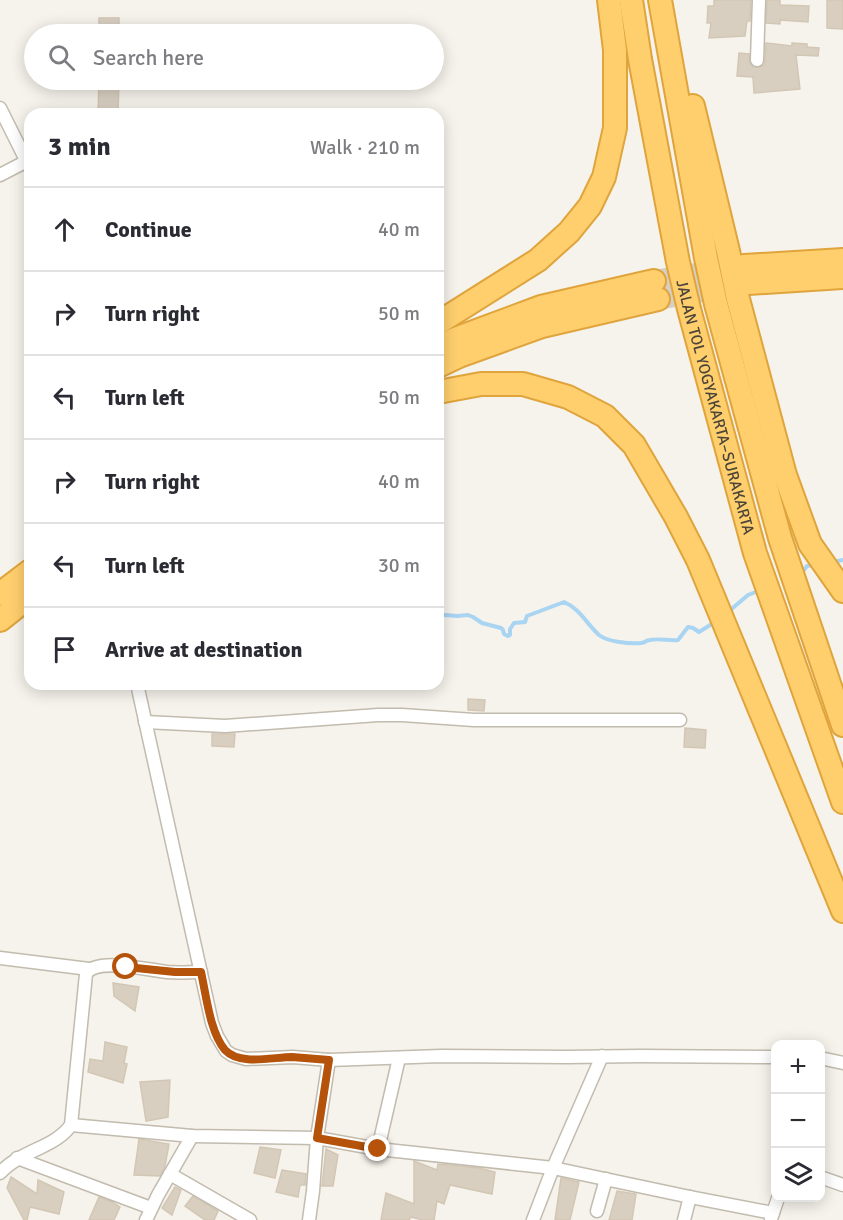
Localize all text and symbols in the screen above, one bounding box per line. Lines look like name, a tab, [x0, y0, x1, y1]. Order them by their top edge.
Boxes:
search box	[24, 24, 444, 90]
icon: search	[45, 41, 78, 74]
text: Search here	[93, 44, 204, 71]
text: 3 min	[48, 131, 111, 163]
text: Walk · 210 m	[310, 135, 420, 160]
icon: ahead	[48, 213, 81, 246]
text: Continue	[105, 216, 192, 243]
text: 40 m	[378, 217, 420, 242]
street label: JALAN TOL YOGYAKARTA–SURAKARTA	[671, 278, 759, 537]
icon: right	[48, 297, 81, 330]
text: Turn right	[105, 300, 200, 327]
text: 50 m	[378, 301, 420, 326]
icon: left	[48, 381, 81, 414]
text: Turn left	[105, 384, 185, 411]
text: 50 m	[378, 385, 420, 410]
icon: right	[48, 465, 81, 498]
text: Turn right	[105, 468, 200, 495]
text: 40 m	[378, 469, 420, 494]
icon: left	[48, 549, 81, 582]
text: Turn left	[105, 552, 185, 579]
text: 30 m	[378, 553, 420, 578]
icon: arrive	[48, 633, 81, 666]
text: Arrive at destination	[105, 636, 302, 663]
route start	[112, 953, 138, 979]
map controls	[771, 1040, 825, 1202]
button: +	[771, 1040, 825, 1094]
button: −	[771, 1094, 825, 1148]
route end	[364, 1135, 390, 1161]
button: layers	[771, 1148, 825, 1202]

